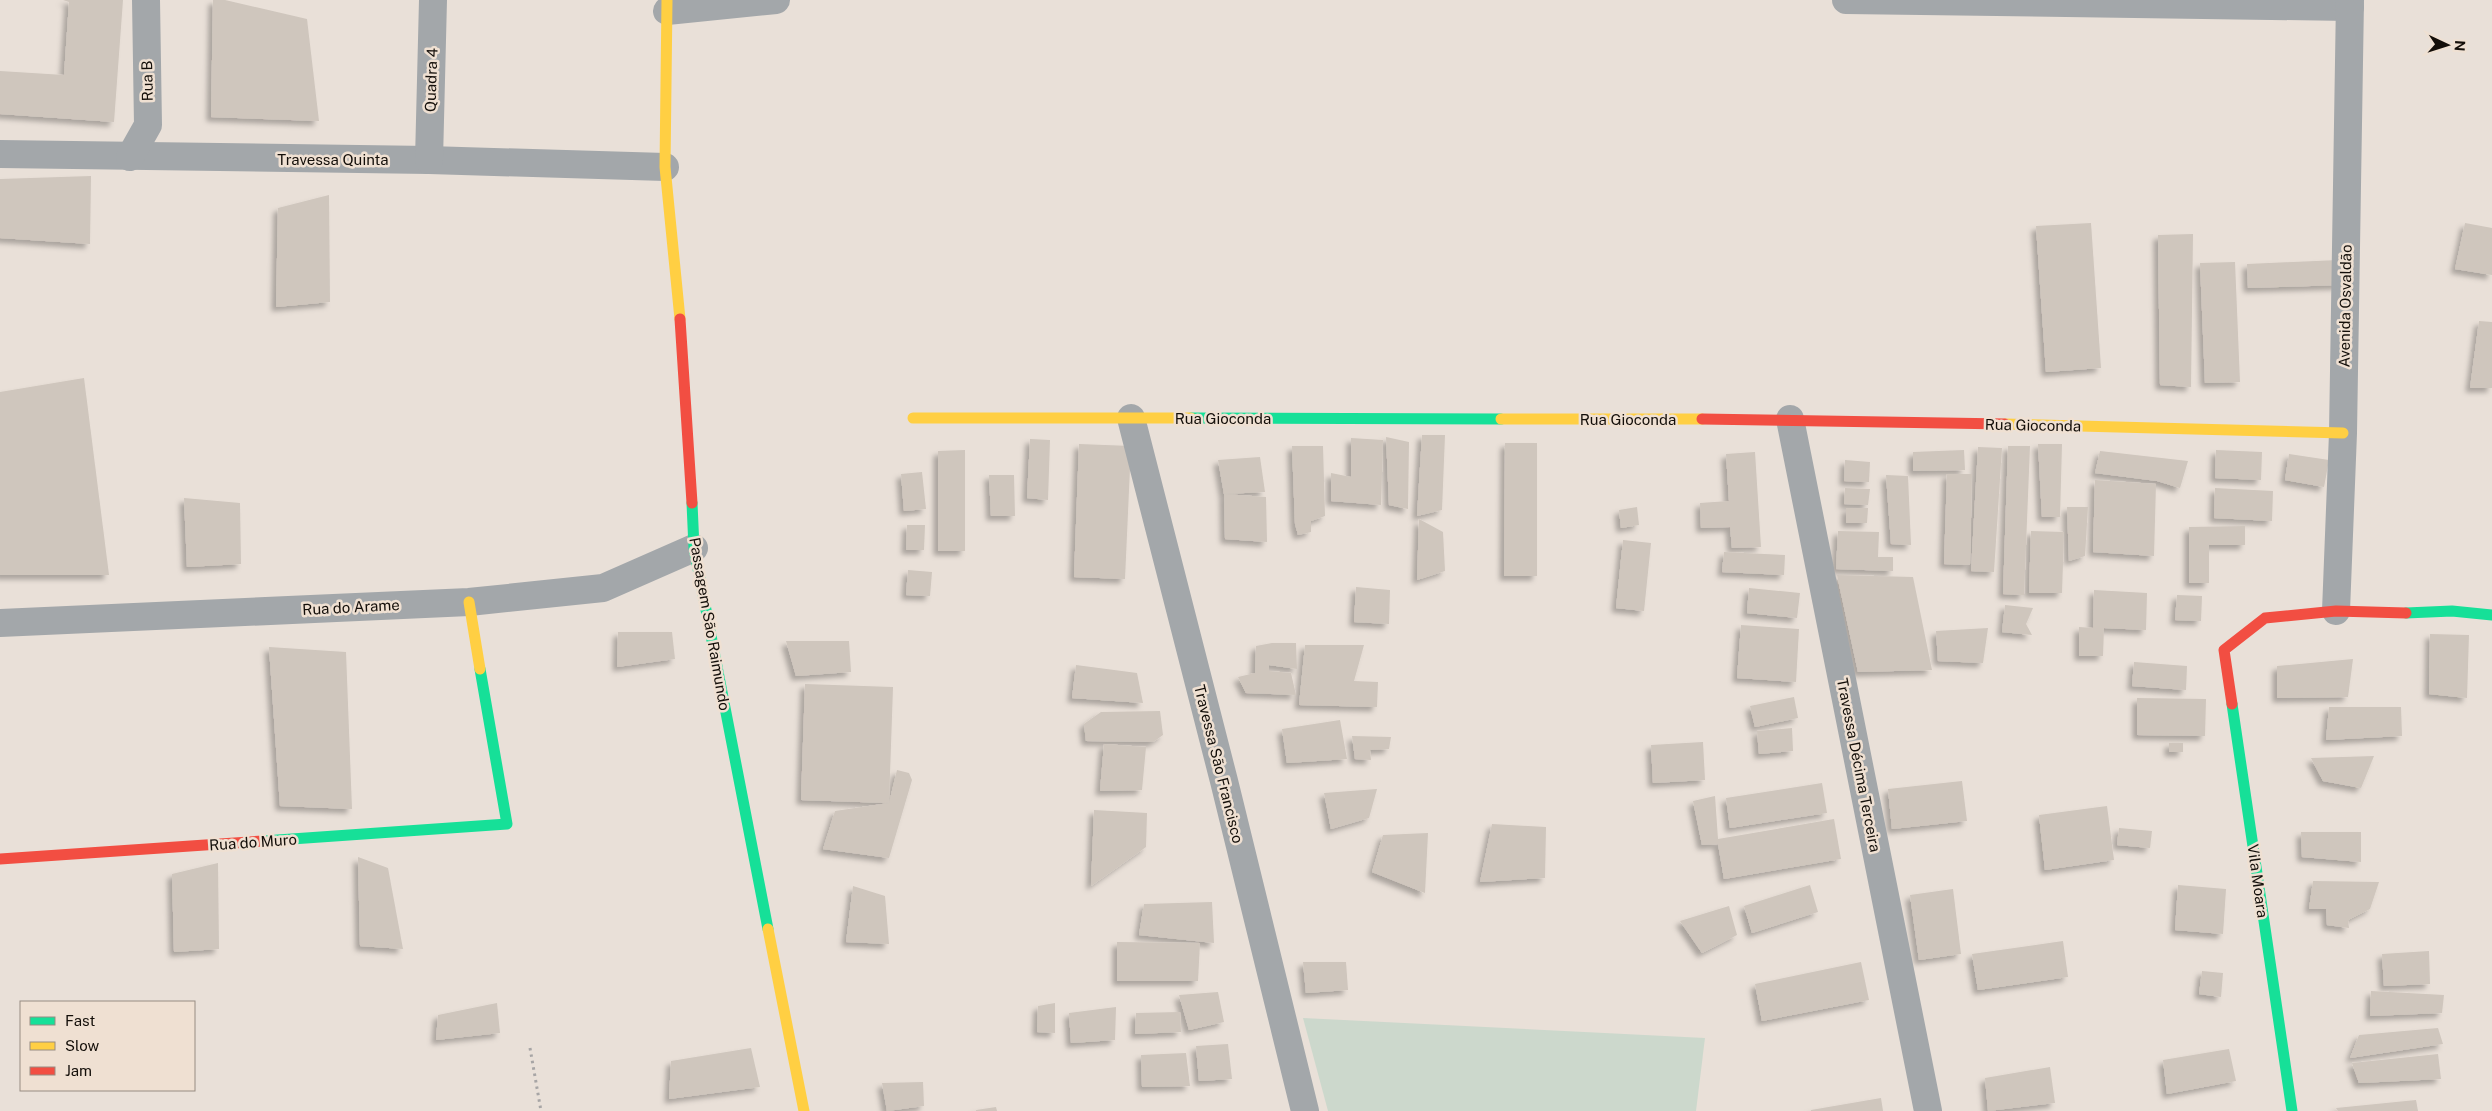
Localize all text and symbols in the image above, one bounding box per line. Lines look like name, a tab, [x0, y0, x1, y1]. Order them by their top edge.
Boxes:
north arrow	[2422, 20, 2472, 70]
text: N	[2452, 40, 2468, 52]
street label: Quadra 4	[421, 48, 441, 112]
street label: Rua B	[138, 60, 156, 102]
street label: Travessa Quinta	[277, 151, 389, 168]
street label: Avenida Osvaldão	[2335, 244, 2355, 368]
street label: Rua Gioconda	[1175, 410, 1271, 427]
street label: Rua Gioconda	[1580, 411, 1676, 428]
street label: Rua Gioconda	[1985, 416, 2081, 434]
street label: Passagem São Raimundo	[686, 536, 734, 712]
street label: Rua do Arame	[302, 596, 400, 618]
street label: Travessa Décima Terceira	[1834, 676, 1884, 854]
street label: Travessa São Francisco	[1191, 683, 1247, 845]
street label: Rua do Muro	[209, 830, 297, 854]
street label: Vila Moara	[2244, 843, 2272, 919]
legend	[20, 1001, 195, 1091]
text: Fast	[65, 1012, 95, 1029]
text: Slow	[65, 1037, 100, 1054]
text: Jam	[65, 1062, 92, 1079]

